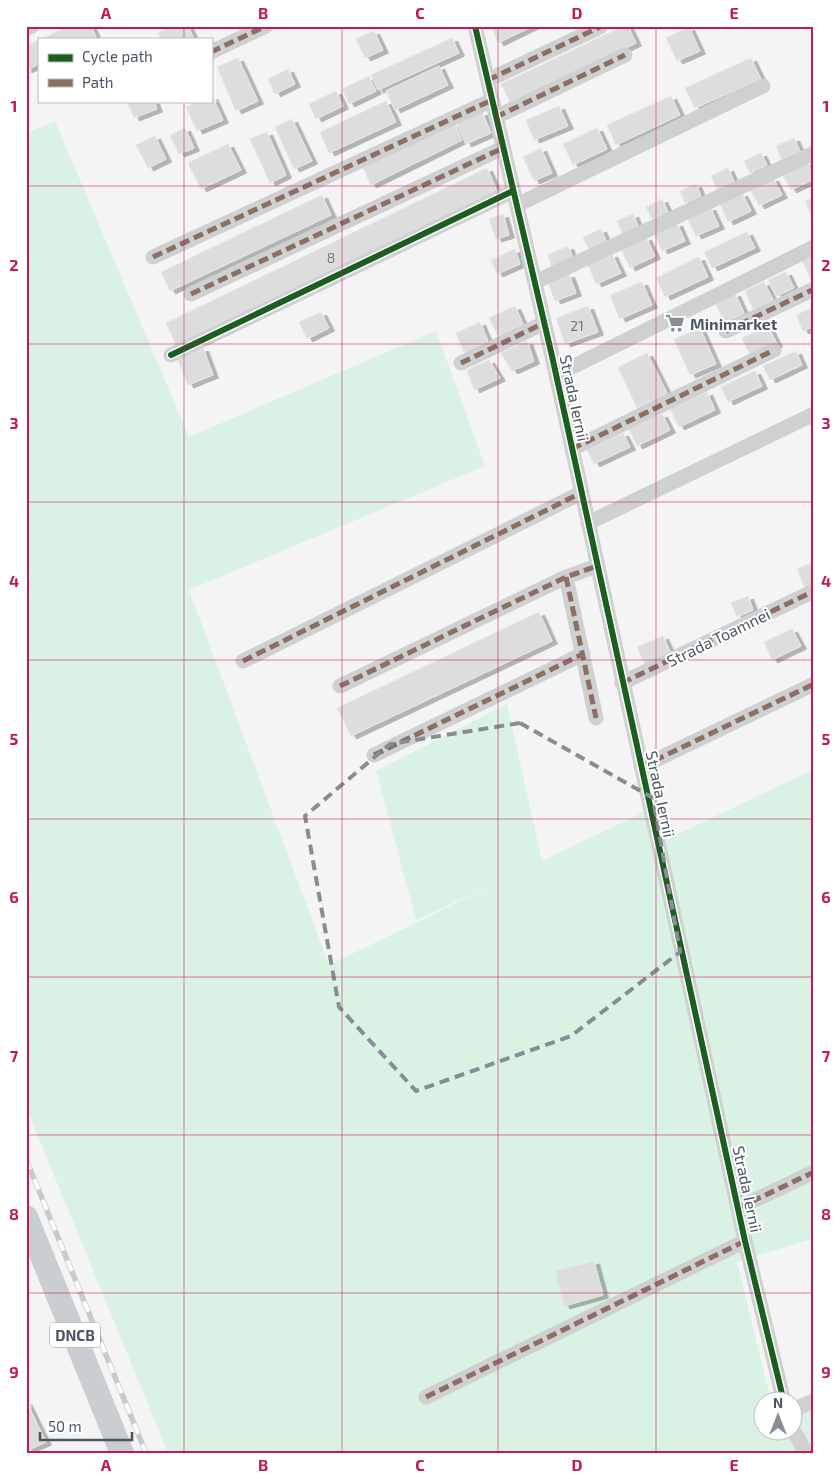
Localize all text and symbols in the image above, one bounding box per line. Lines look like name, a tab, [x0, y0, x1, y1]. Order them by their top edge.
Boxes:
text: A	[101, 3, 112, 22]
text: B	[258, 3, 268, 22]
text: C	[415, 3, 425, 22]
text: D	[572, 3, 583, 22]
text: E	[729, 3, 739, 22]
legend	[38, 38, 212, 102]
text: Cycle path	[82, 47, 153, 65]
text: Path	[82, 73, 113, 91]
text: 1	[11, 96, 17, 115]
text: 1	[823, 96, 829, 115]
house number: 8	[327, 249, 335, 266]
text: 2	[9, 255, 19, 274]
text: 2	[821, 255, 831, 274]
supermarket icon: Minimarket	[664, 312, 686, 334]
place label: Minimarket	[690, 314, 778, 333]
house number: 21	[570, 317, 584, 334]
street label: Strada Iernii	[557, 353, 593, 443]
text: 3	[9, 413, 19, 432]
text: 3	[821, 413, 831, 432]
text: 4	[9, 571, 19, 590]
text: 4	[821, 571, 831, 590]
street label: Strada Toamnei	[663, 604, 773, 670]
text: 5	[10, 729, 19, 748]
text: 5	[822, 729, 831, 748]
street label: Strada Iernii	[643, 749, 679, 839]
text: 6	[9, 887, 19, 906]
text: 6	[821, 887, 831, 906]
text: 7	[10, 1046, 19, 1065]
text: 7	[822, 1046, 831, 1065]
street label: Strada Iernii	[730, 1144, 766, 1234]
text: 8	[9, 1204, 19, 1223]
text: 8	[821, 1204, 831, 1223]
road number: DNCB	[50, 1322, 100, 1348]
text: 9	[9, 1362, 19, 1381]
text: 9	[821, 1362, 831, 1381]
north arrow	[752, 1392, 802, 1442]
text: N	[773, 1394, 783, 1411]
scale bar	[40, 1409, 132, 1441]
text: 50 m	[48, 1417, 82, 1435]
text: A	[101, 1455, 112, 1474]
text: B	[258, 1455, 268, 1474]
text: C	[415, 1455, 425, 1474]
text: D	[572, 1455, 583, 1474]
text: E	[729, 1455, 739, 1474]

